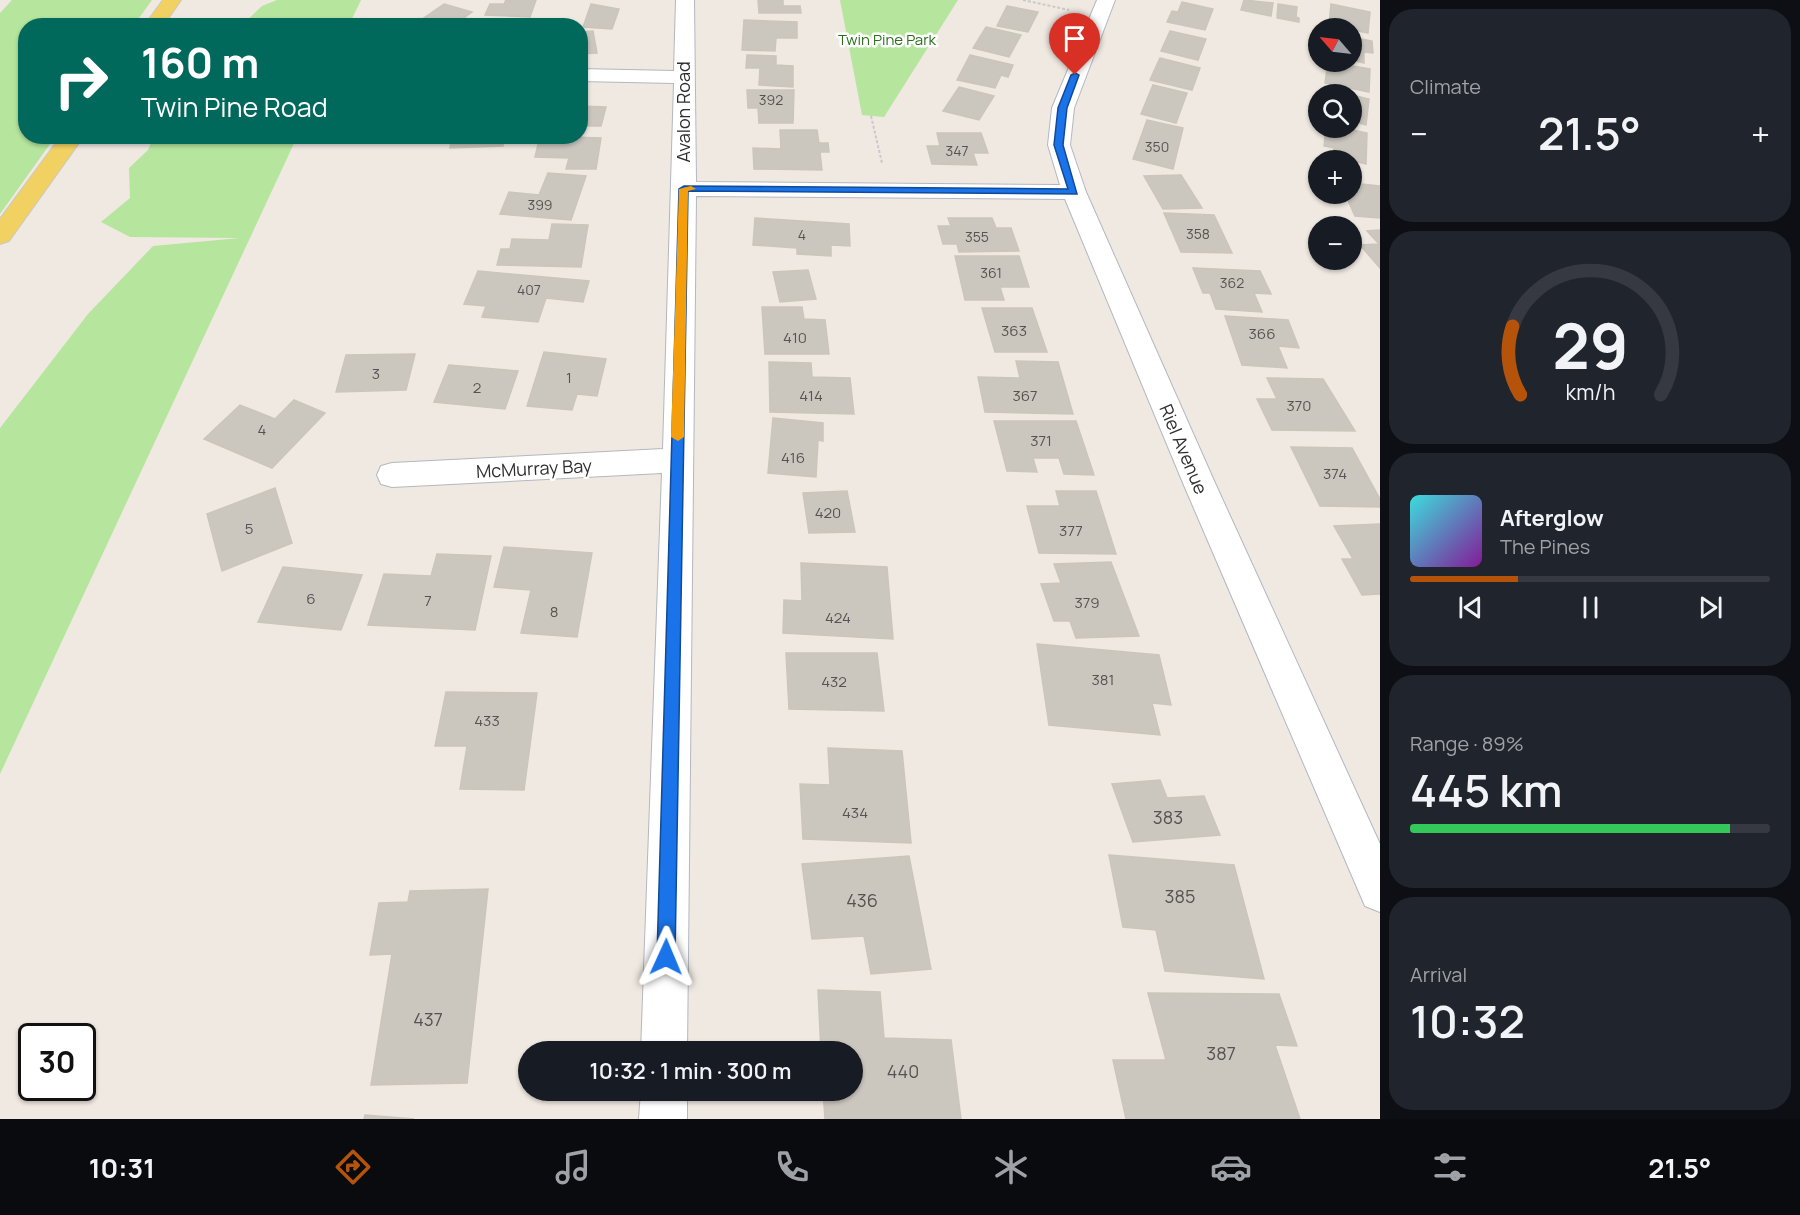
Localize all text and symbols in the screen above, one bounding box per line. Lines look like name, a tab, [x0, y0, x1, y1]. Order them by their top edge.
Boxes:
pin	[1049, 13, 1100, 75]
north arrow	[1308, 18, 1362, 72]
map controls	[1308, 18, 1362, 270]
icon: arrive	[1058, 22, 1091, 55]
park label: Twin Pine Park	[838, 29, 937, 50]
text: 160 m	[141, 33, 259, 91]
icon: right	[42, 42, 120, 120]
street label: Avalon Road	[671, 61, 695, 163]
text: Climate	[1410, 73, 1481, 100]
button: search	[1308, 84, 1362, 138]
text: Twin Pine Road	[141, 88, 328, 125]
house number: 392	[759, 90, 783, 109]
text: 21.5°	[1538, 102, 1641, 164]
text: −	[1410, 111, 1428, 156]
text: +	[1751, 111, 1770, 156]
house number: 350	[1145, 137, 1169, 156]
house number: 347	[945, 141, 969, 160]
button: +	[1308, 150, 1362, 204]
house number: 399	[527, 195, 553, 214]
button: −	[1308, 216, 1362, 270]
house number: 358	[1186, 224, 1210, 243]
house number: 4	[798, 225, 806, 244]
house number: 355	[965, 227, 989, 246]
house number: 361	[980, 263, 1002, 282]
house number: 362	[1220, 273, 1244, 292]
house number: 407	[517, 280, 541, 299]
text: 29	[1552, 302, 1628, 388]
house number: 363	[1001, 320, 1027, 341]
house number: 366	[1249, 323, 1275, 344]
house number: 410	[783, 327, 807, 348]
house number: 3	[372, 363, 380, 384]
house number: 1	[566, 367, 572, 388]
house number: 2	[473, 377, 481, 398]
text: km/h	[1565, 377, 1615, 406]
house number: 414	[799, 385, 823, 406]
house number: 367	[1012, 385, 1038, 406]
house number: 370	[1287, 395, 1311, 416]
street label: Riel Avenue	[1154, 400, 1214, 498]
house number: 4	[258, 419, 267, 440]
house number: 371	[1030, 430, 1052, 451]
house number: 416	[781, 447, 805, 468]
street label: McMurray Bay	[475, 453, 593, 483]
house number: 374	[1323, 463, 1347, 484]
house number: 420	[815, 502, 841, 523]
text: Afterglow	[1500, 503, 1604, 533]
house number: 5	[245, 518, 253, 539]
house number: 377	[1059, 520, 1083, 541]
text: The Pines	[1500, 533, 1590, 560]
house number: 6	[306, 588, 316, 609]
house number: 7	[424, 590, 432, 611]
icon: previous	[1454, 591, 1487, 624]
icon: pause	[1574, 591, 1607, 624]
icon: next	[1694, 591, 1727, 624]
house number: 379	[1074, 592, 1100, 613]
house number: 8	[550, 601, 558, 622]
house number: 424	[825, 607, 851, 628]
house number: 381	[1092, 669, 1114, 690]
house number: 432	[821, 671, 847, 692]
house number: 433	[474, 710, 500, 731]
text: Range · 89%	[1410, 730, 1524, 757]
text: 445 km	[1410, 759, 1563, 821]
house number: 434	[842, 802, 868, 823]
house number: 383	[1153, 805, 1183, 829]
house number: 385	[1165, 884, 1195, 908]
house number: 436	[846, 888, 878, 912]
position arrow	[634, 925, 698, 989]
text: Arrival	[1410, 961, 1467, 988]
text: 10:32	[1410, 990, 1525, 1052]
house number: 437	[413, 1007, 443, 1031]
speed limit sign: 30	[18, 1023, 96, 1101]
house number: 387	[1206, 1041, 1236, 1065]
text: 10:32 · 1 min · 300 m	[590, 1056, 791, 1086]
house number: 440	[887, 1059, 919, 1083]
icon: directions	[332, 1146, 374, 1188]
icon: music	[552, 1146, 594, 1188]
icon: phone	[771, 1146, 813, 1188]
icon: climate	[990, 1146, 1032, 1188]
icon: car	[1210, 1146, 1252, 1188]
icon: filters	[1429, 1146, 1471, 1188]
text: 10:31	[89, 1149, 155, 1186]
text: 21.5°	[1648, 1149, 1711, 1186]

